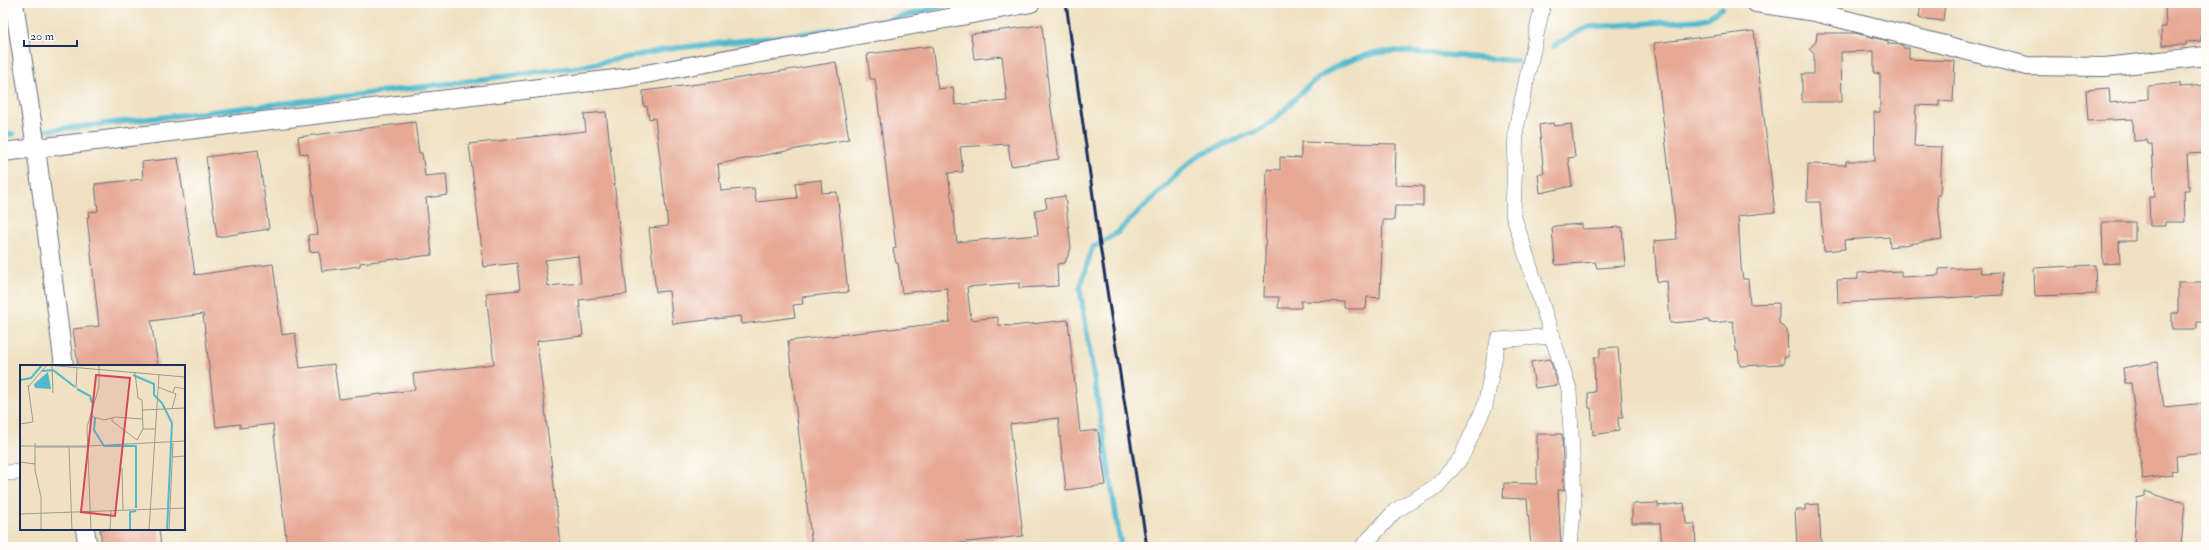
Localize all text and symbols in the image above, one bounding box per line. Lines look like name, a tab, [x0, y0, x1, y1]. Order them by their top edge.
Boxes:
scale bar	[24, 22, 77, 48]
text: 20 m	[30, 29, 55, 44]
inset map	[20, 365, 185, 530]

